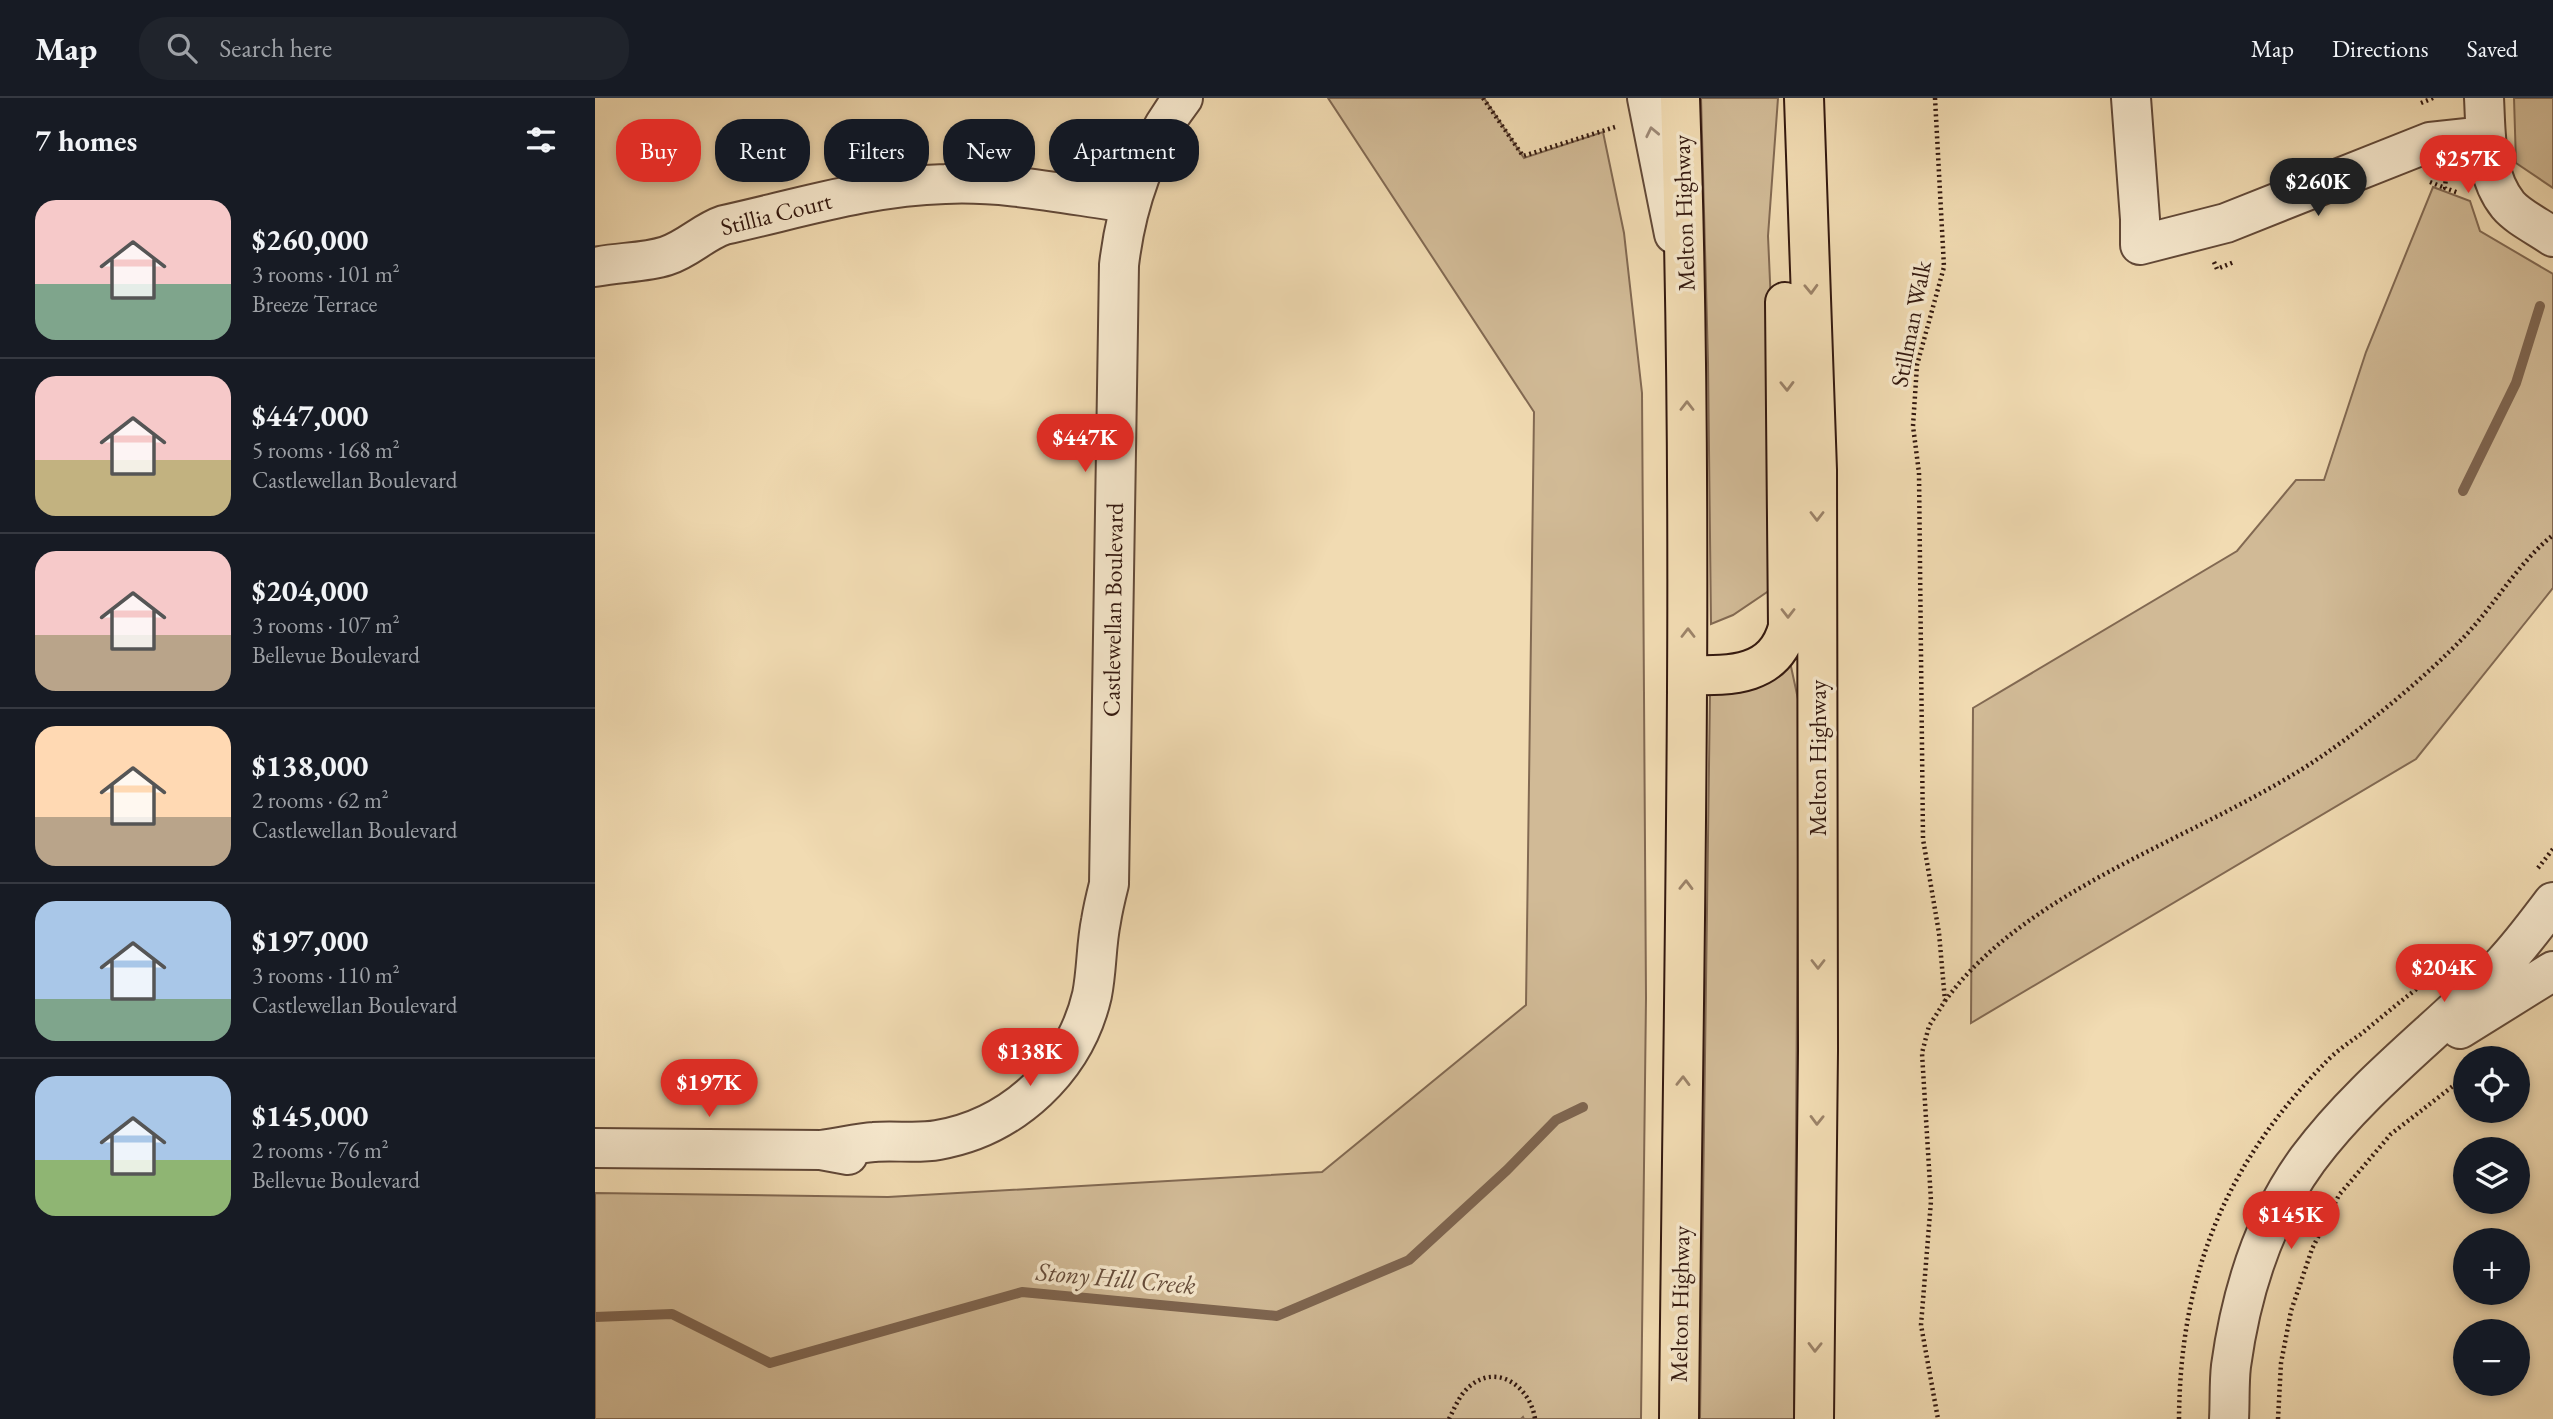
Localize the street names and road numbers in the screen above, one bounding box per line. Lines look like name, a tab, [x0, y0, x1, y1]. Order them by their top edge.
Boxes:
street label: Melton Highway	[1665, 134, 1702, 292]
street label: Stillia Court	[717, 185, 835, 242]
street label: Stillman Walk	[1883, 257, 1938, 390]
street label: Castlewellan Boulevard	[1095, 502, 1130, 717]
street label: Melton Highway	[1802, 679, 1833, 836]
street label: Melton Highway	[1663, 1225, 1696, 1383]

